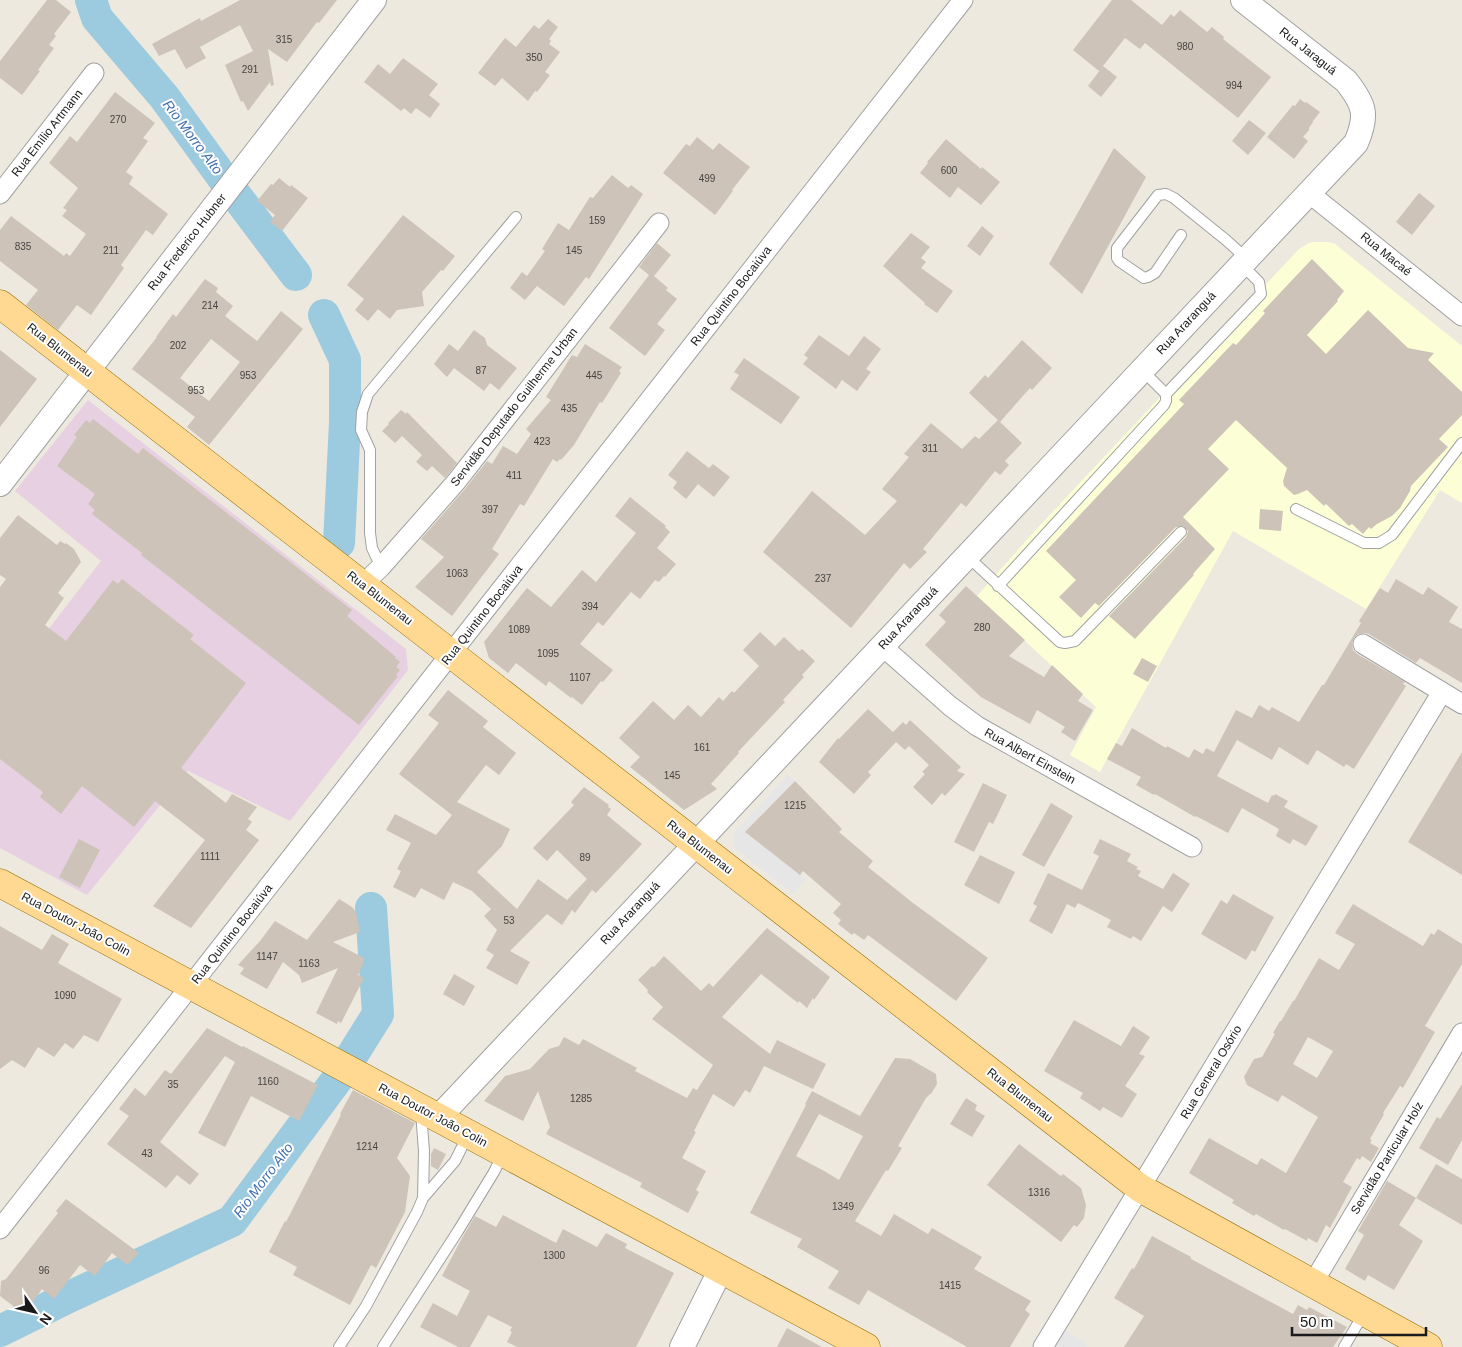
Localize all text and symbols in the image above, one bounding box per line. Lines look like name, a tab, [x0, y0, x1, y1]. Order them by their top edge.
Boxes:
street label: Rua Jaraguá	[1277, 24, 1340, 78]
house number: 315	[276, 34, 293, 45]
house number: 980	[1177, 41, 1194, 52]
house number: 350	[526, 52, 543, 63]
house number: 291	[242, 64, 259, 75]
house number: 994	[1226, 80, 1243, 91]
street label: Rua Emílio Artmann	[9, 87, 85, 179]
water label: Rio Morro Alto	[160, 97, 226, 178]
house number: 270	[110, 114, 127, 125]
house number: 600	[941, 165, 958, 176]
house number: 499	[699, 173, 716, 184]
street label: Rua Frederico Hubner	[145, 191, 229, 293]
house number: 159	[589, 215, 606, 226]
street label: Rua Macaé	[1358, 229, 1414, 279]
house number: 835	[15, 241, 32, 252]
street label: Rua Quintino Bocaiúva	[688, 243, 774, 349]
house number: 211	[103, 245, 119, 256]
house number: 145	[566, 245, 583, 256]
street label: Rua Araranguá	[1153, 288, 1219, 357]
house number: 214	[202, 300, 219, 311]
street label: Rua Blumenau	[24, 320, 96, 380]
street label: Servidão Deputado Guilherme Urban	[448, 325, 580, 489]
house number: 202	[170, 340, 187, 351]
house number: 87	[475, 365, 487, 376]
house number: 953	[240, 370, 257, 381]
house number: 445	[586, 370, 603, 381]
house number: 953	[188, 385, 205, 396]
house number: 435	[561, 403, 578, 414]
house number: 423	[534, 436, 551, 447]
house number: 311	[922, 443, 938, 454]
house number: 411	[506, 470, 522, 481]
house number: 397	[482, 504, 499, 515]
street label: Rua Quintino Bocaiúva	[439, 562, 525, 668]
street label: Rua Blumenau	[344, 568, 416, 628]
house number: 1063	[446, 568, 469, 579]
house number: 237	[815, 573, 832, 584]
street label: Rua Araranguá	[875, 583, 941, 652]
house number: 394	[582, 601, 599, 612]
house number: 280	[974, 622, 991, 633]
house number: 1089	[508, 624, 531, 635]
house number: 1095	[537, 648, 560, 659]
house number: 1107	[569, 672, 591, 683]
street label: Rua Albert Einstein	[982, 725, 1078, 787]
house number: 161	[694, 742, 711, 753]
house number: 145	[664, 770, 681, 781]
house number: 1215	[784, 800, 807, 811]
street label: Rua Blumenau	[664, 817, 736, 877]
house number: 1111	[200, 851, 220, 862]
house number: 89	[579, 852, 591, 863]
street label: Rua Araranguá	[597, 878, 663, 947]
street label: Rua Quintino Bocaiúva	[189, 881, 275, 987]
street label: Rua Doutor João Colin	[19, 889, 133, 959]
house number: 53	[503, 915, 515, 926]
house number: 1147	[256, 951, 278, 962]
house number: 1163	[298, 958, 320, 969]
house number: 1090	[54, 990, 77, 1001]
street label: Rua General Osório	[1178, 1022, 1245, 1121]
street label: Rua Blumenau	[984, 1065, 1056, 1125]
house number: 1160	[257, 1076, 279, 1087]
house number: 35	[167, 1079, 179, 1090]
street label: Rua Doutor João Colin	[376, 1080, 490, 1150]
house number: 1285	[570, 1093, 593, 1104]
street label: Servidão Particular Holz	[1348, 1099, 1426, 1217]
water label: Rio Morro Alto	[230, 1139, 296, 1220]
house number: 1214	[356, 1141, 379, 1152]
house number: 43	[141, 1148, 153, 1159]
house number: 1316	[1028, 1187, 1051, 1198]
house number: 1349	[832, 1201, 855, 1212]
house number: 1300	[543, 1250, 566, 1261]
house number: 96	[38, 1265, 50, 1276]
house number: 1415	[939, 1280, 962, 1291]
north arrow	[10, 1287, 60, 1337]
scale bar	[1292, 1304, 1426, 1336]
text: N	[36, 1311, 55, 1328]
text: 50 m	[1300, 1313, 1333, 1330]

